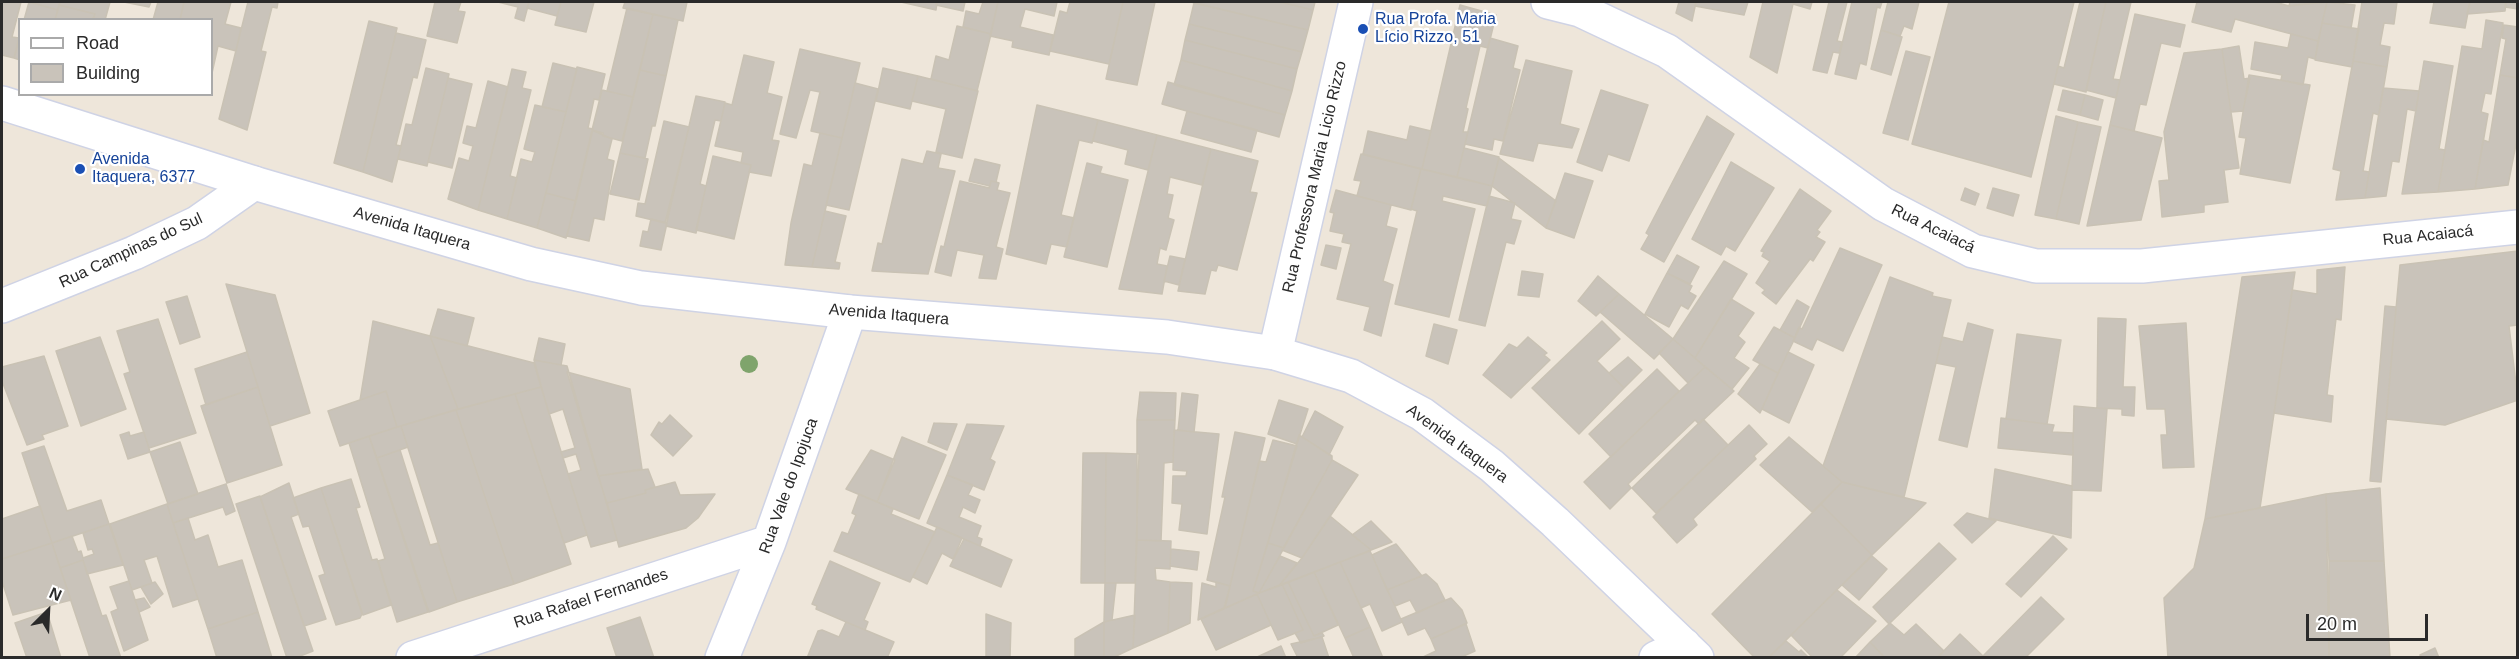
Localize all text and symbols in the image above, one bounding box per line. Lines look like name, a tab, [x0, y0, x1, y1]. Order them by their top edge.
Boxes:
place label: Rua Profa. Maria Lício Rizzo, 51	[1375, 10, 1496, 48]
legend	[18, 18, 213, 96]
marker: Rua Profa. Maria Lício Rizzo, 51	[1356, 22, 1370, 36]
text: Road	[76, 33, 119, 53]
street label: Rua Professora Maria Licio Rizzo	[1279, 59, 1351, 295]
text: Building	[76, 63, 140, 83]
place label: Avenida Itaquera, 6377	[92, 150, 195, 188]
marker: Avenida Itaquera, 6377	[73, 162, 87, 176]
street label: Rua Acaiacá	[1888, 200, 1978, 258]
street label: Avenida Itaquera	[351, 203, 473, 255]
street label: Rua Campinas do Sul	[56, 209, 206, 293]
street label: Rua Acaiacá	[2382, 222, 2474, 250]
street label: Avenida Itaquera	[828, 300, 950, 330]
street label: Avenida Itaquera	[1403, 401, 1511, 487]
street label: Rua Vale do Ipojuca	[756, 416, 822, 556]
street label: Rua Rafael Fernandes	[511, 565, 671, 633]
north arrow	[18, 581, 78, 641]
text: N	[47, 584, 64, 604]
scale bar	[2309, 602, 2430, 640]
text: 20 m	[2317, 614, 2357, 634]

